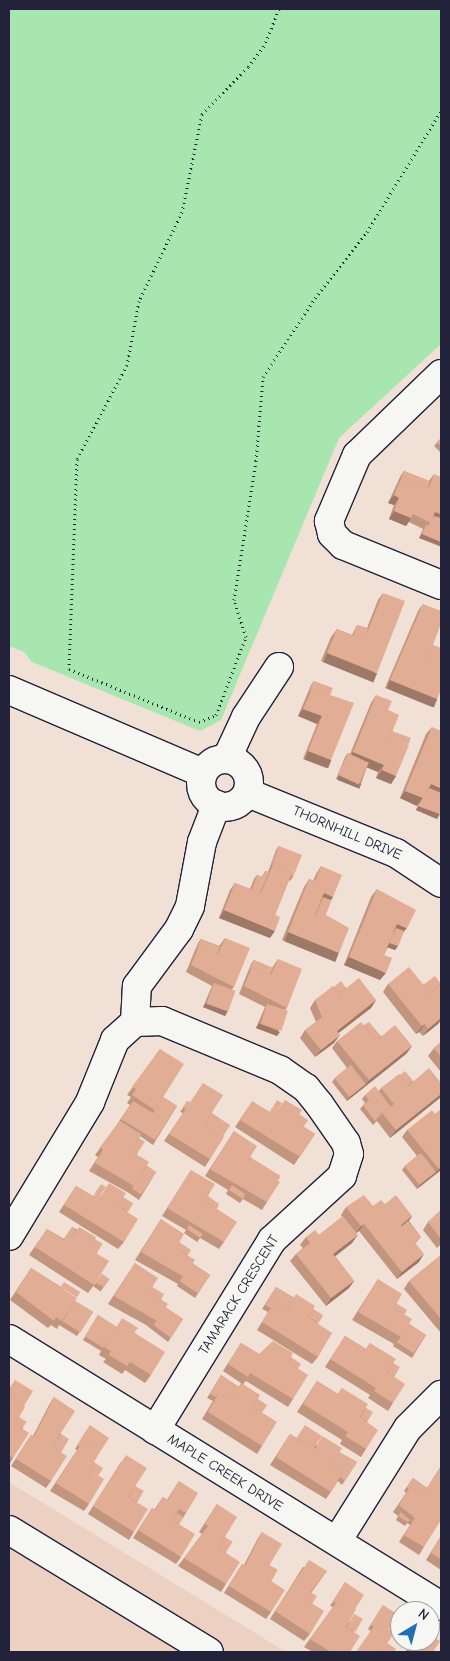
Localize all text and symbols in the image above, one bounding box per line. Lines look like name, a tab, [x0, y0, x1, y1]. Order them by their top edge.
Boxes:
street label: THORNHILL DRIVE	[290, 802, 404, 864]
street label: TAMARACK CRESCENT	[195, 1232, 283, 1358]
street label: MAPLE CREEK DRIVE	[164, 1431, 286, 1515]
north arrow	[390, 1601, 440, 1651]
text: N	[415, 1605, 432, 1624]

